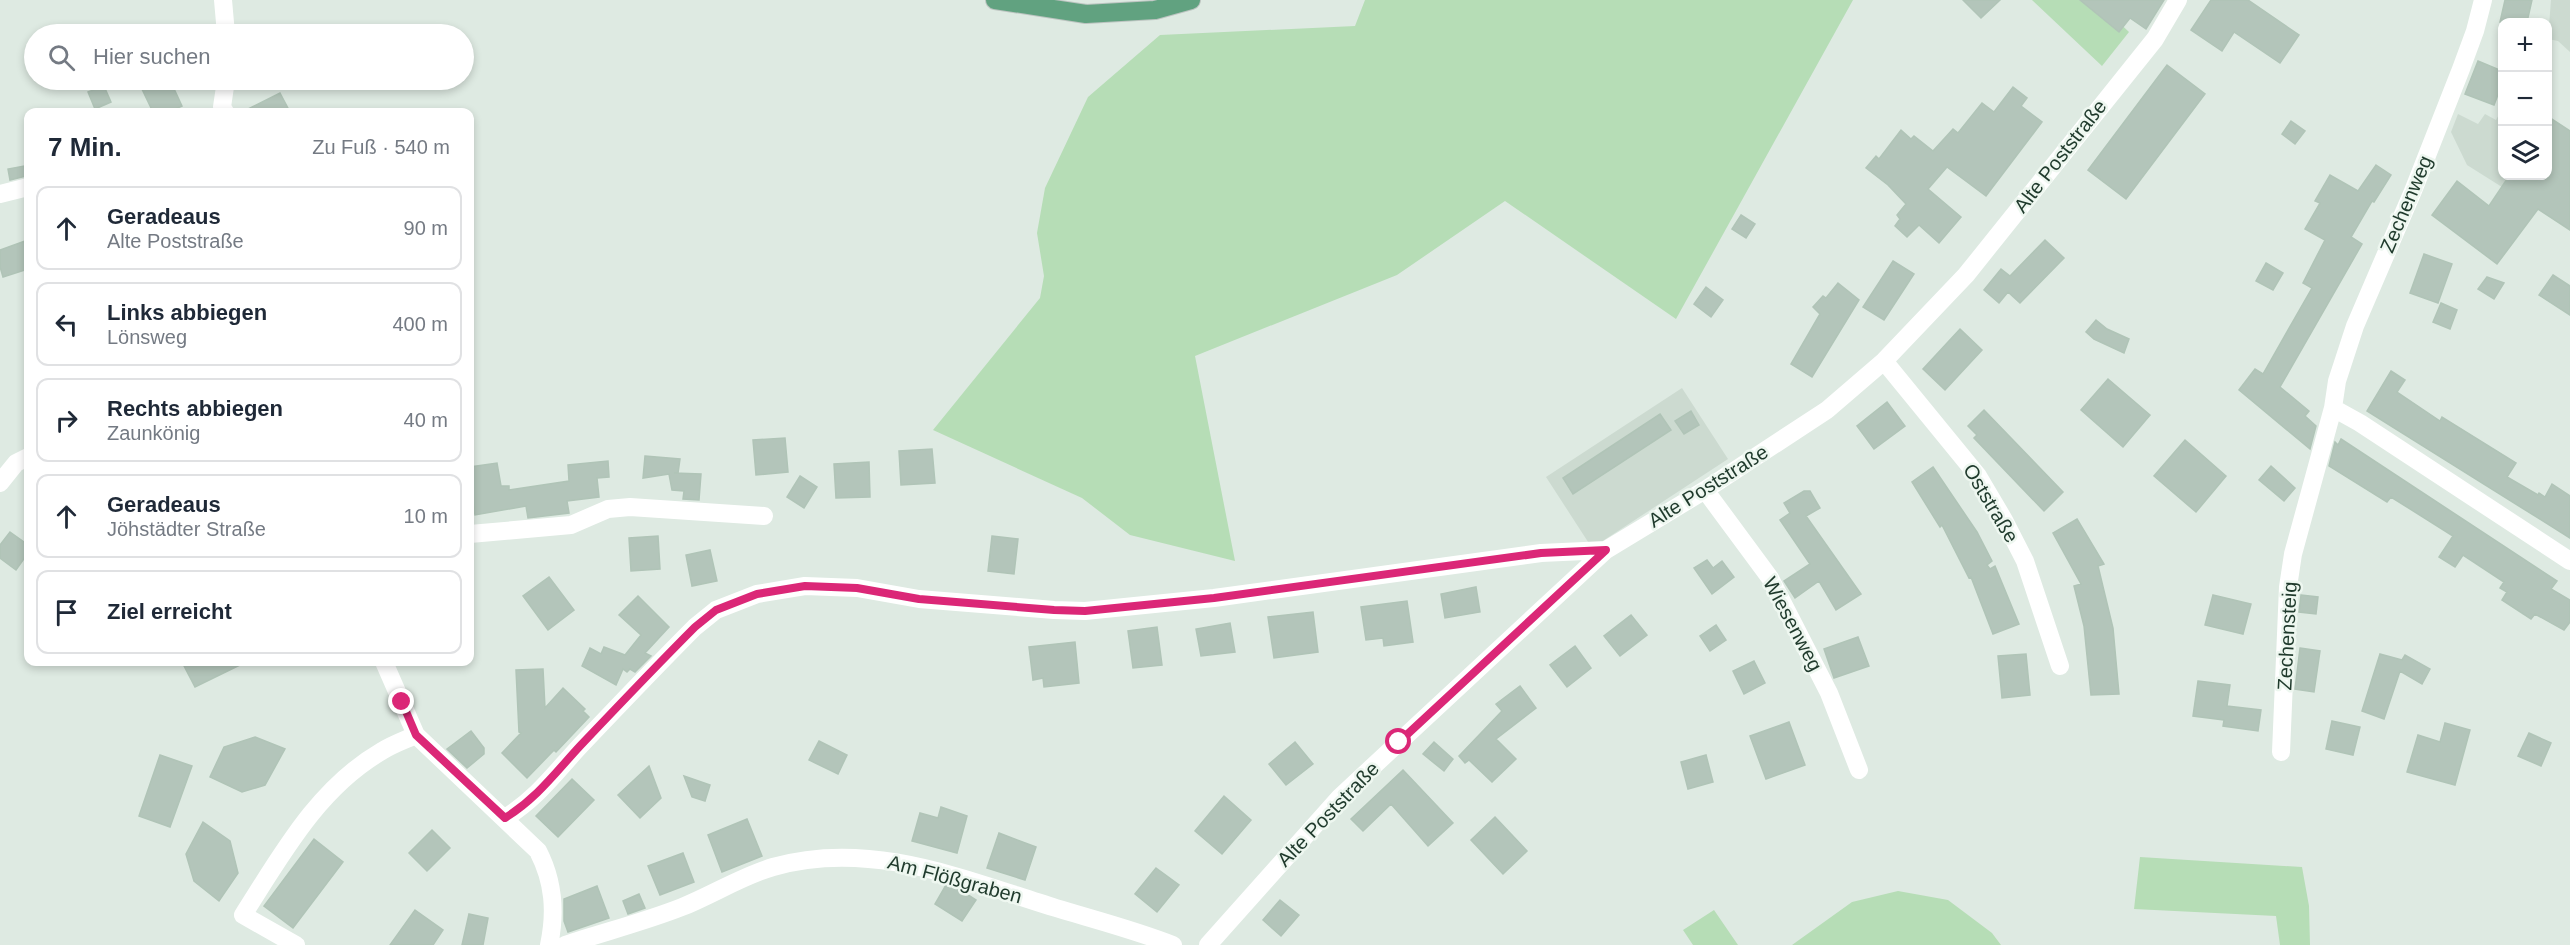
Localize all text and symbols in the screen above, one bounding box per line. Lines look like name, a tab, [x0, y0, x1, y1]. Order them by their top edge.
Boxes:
map controls	[2498, 18, 2552, 180]
button: +	[2498, 18, 2552, 72]
search box	[24, 24, 474, 90]
icon: search	[45, 41, 78, 74]
text: Hier suchen	[93, 44, 210, 69]
button: −	[2498, 72, 2552, 126]
street label: Alte Poststraße	[2009, 95, 2111, 217]
button: layers	[2498, 126, 2552, 180]
text: 7 Min.	[48, 132, 122, 162]
text: Zu Fuß · 540 m	[312, 136, 450, 158]
street label: Zechenweg	[2376, 152, 2436, 256]
text: Geradeaus	[107, 204, 221, 229]
icon: ahead	[50, 212, 83, 245]
text: 90 m	[404, 217, 448, 239]
text: Alte Poststraße	[107, 230, 244, 252]
text: Links abbiegen	[107, 300, 267, 325]
icon: left	[50, 308, 83, 341]
text: 400 m	[392, 313, 448, 335]
text: Lönsweg	[107, 326, 187, 348]
text: Rechts abbiegen	[107, 396, 283, 421]
icon: right	[50, 404, 83, 437]
text: 40 m	[404, 409, 448, 431]
text: Zaunkönig	[107, 422, 200, 444]
street label: Alte Poststraße	[1644, 440, 1772, 532]
street label: Oststraße	[1959, 460, 2023, 546]
text: Geradeaus	[107, 492, 221, 517]
icon: ahead	[50, 500, 83, 533]
text: 10 m	[404, 505, 448, 527]
text: Jöhstädter Straße	[107, 518, 266, 540]
street label: Wiesenweg	[1759, 573, 1827, 675]
street label: Zechensteig	[2273, 581, 2301, 691]
icon: arrive	[50, 596, 83, 629]
text: Ziel erreicht	[107, 599, 232, 624]
route end	[388, 688, 414, 714]
route start	[1385, 728, 1411, 754]
street label: Alte Poststraße	[1273, 757, 1383, 871]
street label: Am Flößgraben	[886, 851, 1024, 907]

